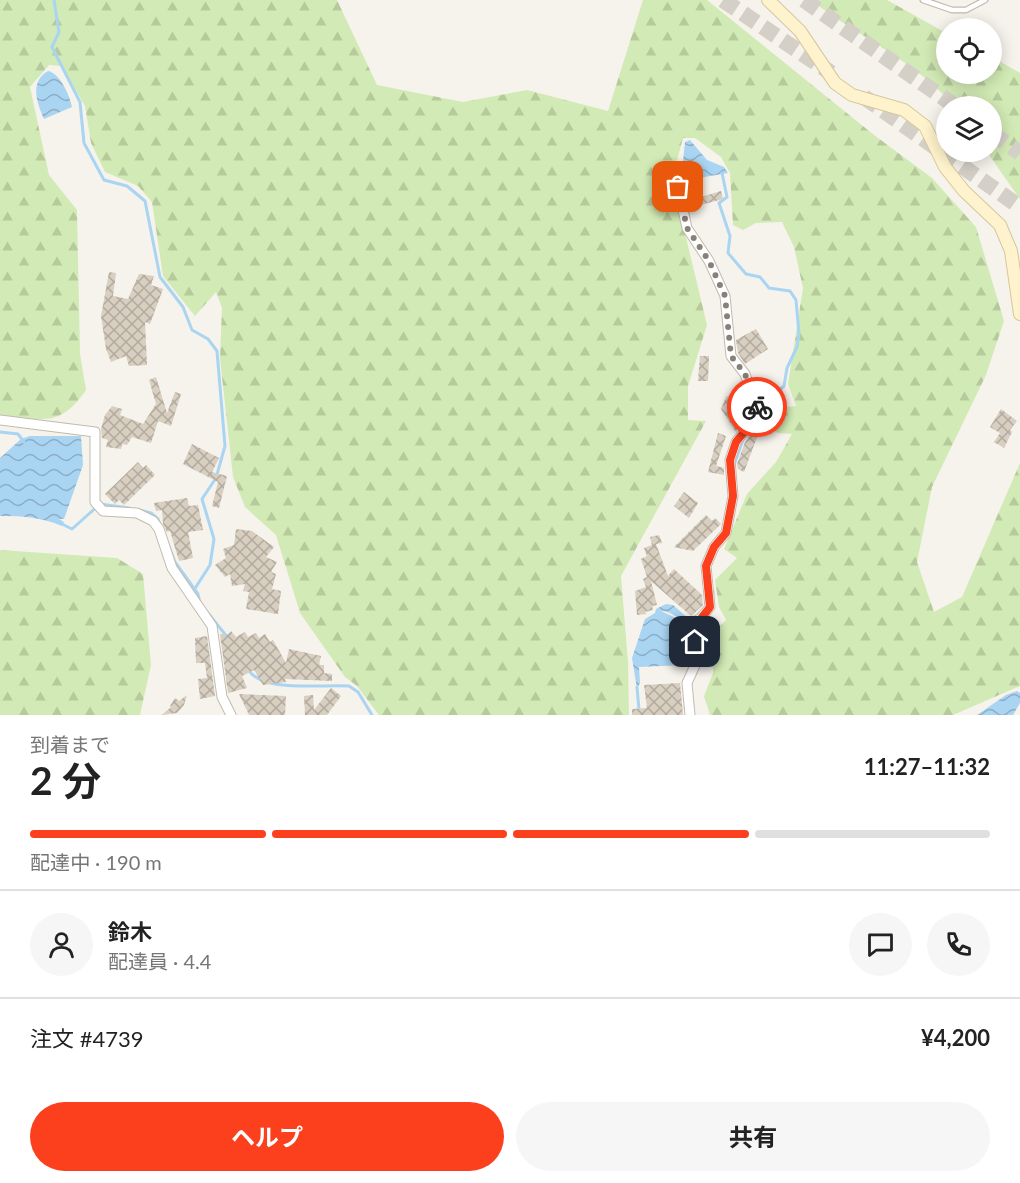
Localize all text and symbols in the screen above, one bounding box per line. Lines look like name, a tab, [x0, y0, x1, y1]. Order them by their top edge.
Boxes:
map controls	[936, 18, 1002, 162]
button: locate	[936, 18, 1002, 84]
button: layers	[936, 96, 1002, 162]
pin	[652, 161, 703, 212]
icon: bag	[661, 170, 694, 203]
courier	[727, 377, 787, 437]
icon: bike	[741, 391, 774, 424]
pin	[669, 616, 720, 667]
icon: home	[678, 625, 711, 658]
text: 到着まで	[30, 732, 110, 756]
text: 11:27–11:32	[864, 753, 990, 780]
text: 2 分	[30, 757, 101, 803]
text: 配達中 · 190 m	[30, 850, 162, 874]
button: person	[30, 913, 93, 976]
button: chat	[849, 913, 912, 976]
button: phone	[927, 913, 990, 976]
text: 鈴木	[108, 918, 152, 945]
text: 配達員 · 4.4	[108, 949, 211, 973]
text: ¥4,200	[921, 1024, 990, 1051]
text: 注文 #4739	[30, 1025, 143, 1052]
button: ヘルプ	[30, 1102, 504, 1171]
button: 共有	[516, 1102, 990, 1171]

